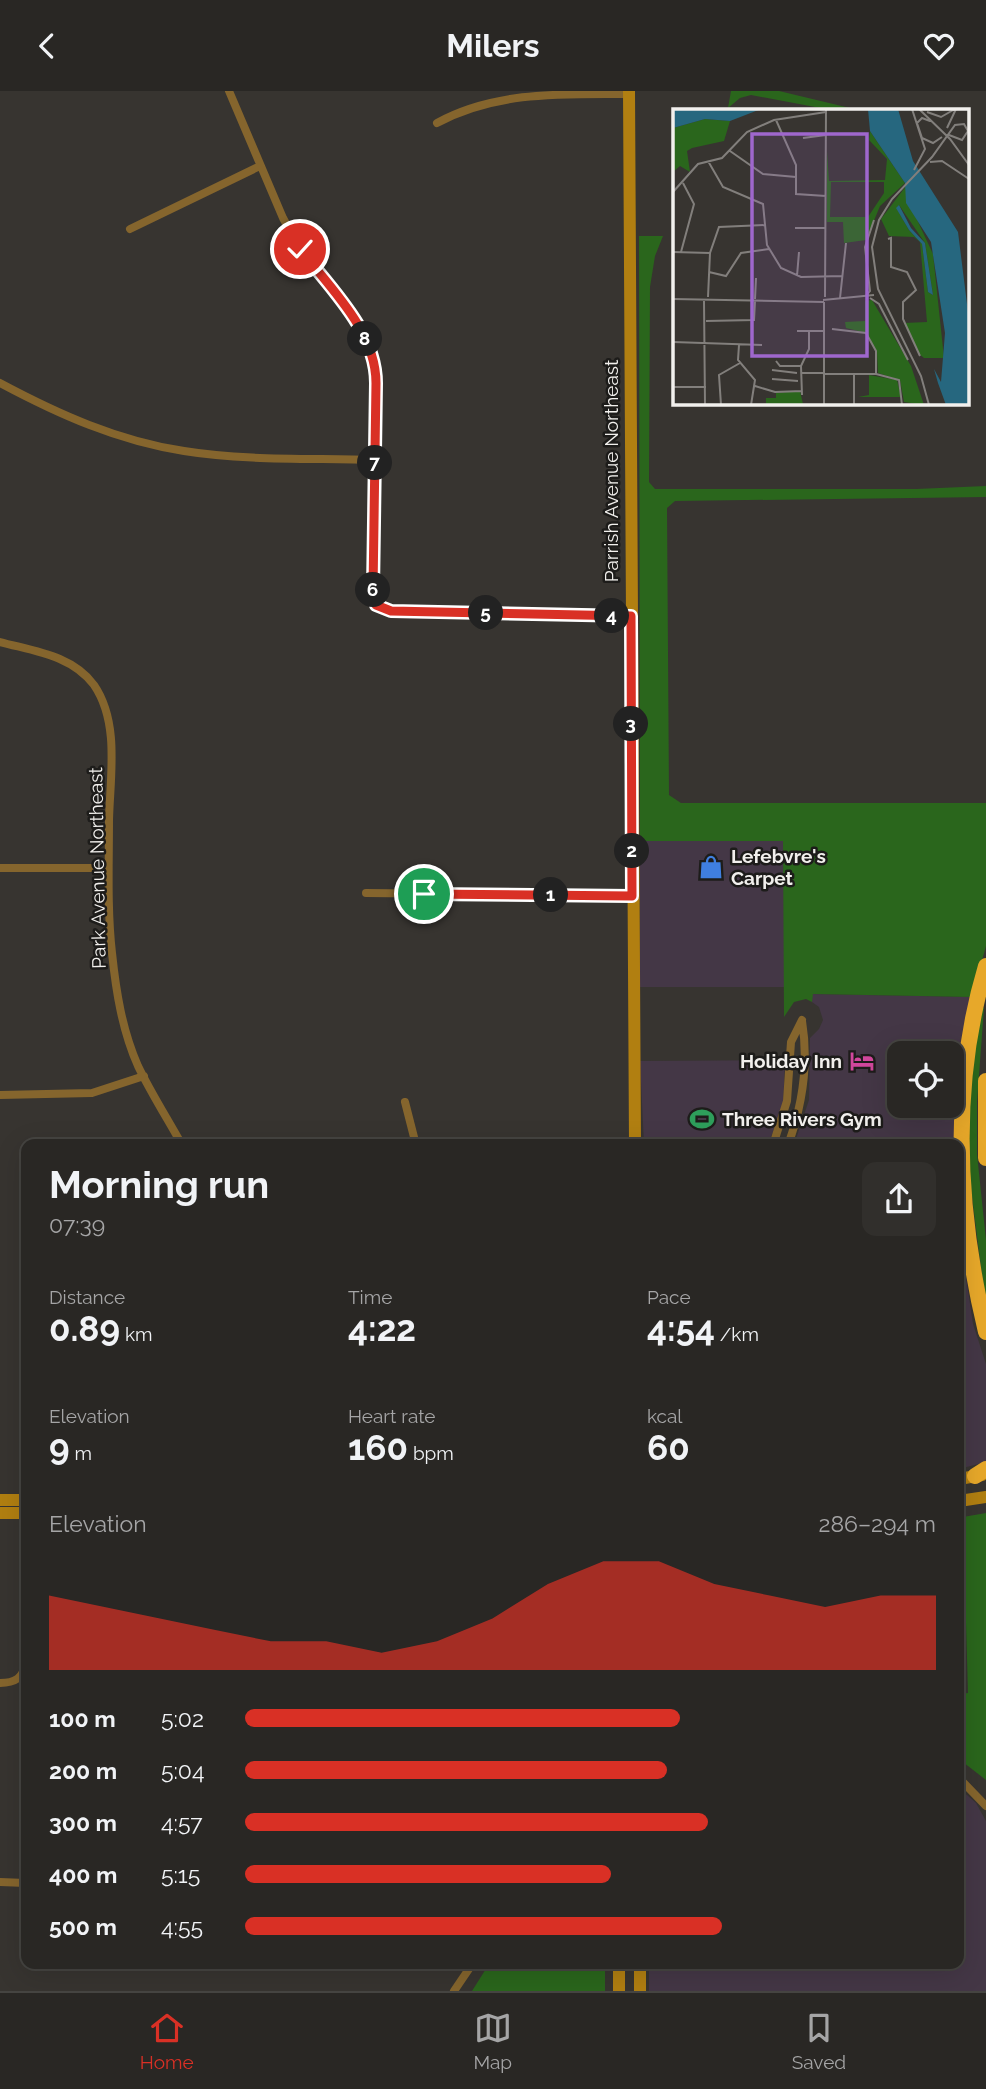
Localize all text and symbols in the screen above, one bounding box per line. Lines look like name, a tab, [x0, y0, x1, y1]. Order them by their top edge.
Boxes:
icon: back	[28, 27, 66, 65]
text: Milers	[446, 27, 540, 64]
icon: heart	[920, 27, 958, 65]
inset map	[673, 109, 968, 404]
pin	[270, 219, 330, 279]
icon: check	[281, 230, 319, 268]
pin: 8	[348, 321, 382, 357]
text: 8	[359, 327, 370, 349]
street label: Parrish Avenue Northeast	[600, 359, 622, 582]
pin: 7	[358, 445, 392, 481]
text: 7	[369, 451, 380, 473]
pin: 6	[356, 573, 390, 607]
text: 6	[367, 578, 378, 600]
pin: 5	[468, 595, 504, 631]
pin: 4	[594, 599, 630, 633]
text: 5	[480, 601, 491, 623]
text: 4	[606, 604, 617, 626]
pin: 3	[614, 707, 648, 741]
text: 3	[625, 712, 636, 734]
street label: Park Avenue Northeast	[84, 766, 110, 969]
pin: 2	[614, 833, 650, 869]
text: 2	[626, 839, 637, 861]
place label: Lefebvre's Carpet	[731, 845, 826, 889]
shop icon: Lefebvre's Carpet	[697, 853, 725, 881]
pin	[394, 864, 454, 924]
icon: arrive	[405, 875, 443, 913]
pin: 1	[534, 877, 568, 913]
text: 1	[546, 883, 555, 905]
map controls	[887, 1041, 964, 1118]
button: locate	[887, 1041, 964, 1118]
hotel icon: Holiday Inn	[848, 1047, 876, 1075]
place label: Holiday Inn	[740, 1050, 842, 1072]
sports icon: Three Rivers Gym	[688, 1105, 716, 1133]
place label: Three Rivers Gym	[722, 1108, 882, 1130]
text: Morning run	[49, 1162, 269, 1207]
button: share	[862, 1162, 936, 1236]
text: 07:39	[49, 1211, 105, 1238]
text: Distance	[49, 1286, 125, 1308]
text: Time	[348, 1286, 392, 1308]
text: Pace	[647, 1286, 691, 1308]
text: 0.89	[49, 1308, 120, 1349]
text: 4:22	[348, 1308, 416, 1349]
text: 4:54	[647, 1308, 715, 1349]
text: km	[120, 1323, 153, 1345]
text: /km	[715, 1323, 759, 1345]
text: Elevation	[49, 1405, 130, 1427]
text: Heart rate	[348, 1405, 436, 1427]
text: kcal	[647, 1405, 683, 1427]
text: 9	[49, 1427, 70, 1468]
text: 160	[348, 1427, 408, 1468]
text: 60	[647, 1427, 690, 1468]
text: m	[70, 1442, 92, 1464]
text: bpm	[408, 1442, 454, 1464]
text: Elevation	[49, 1510, 147, 1537]
text: 286–294 m	[818, 1510, 936, 1537]
text: 100 m	[49, 1705, 116, 1732]
text: 5:02	[161, 1705, 204, 1732]
text: 200 m	[49, 1757, 117, 1784]
text: 5:04	[161, 1757, 205, 1784]
text: 300 m	[49, 1809, 117, 1836]
text: 4:57	[161, 1809, 203, 1836]
text: 400 m	[49, 1861, 117, 1888]
text: 5:15	[161, 1861, 200, 1888]
text: 500 m	[49, 1913, 117, 1940]
text: 4:55	[161, 1913, 203, 1940]
tab: Home	[140, 2009, 194, 2073]
tab: Map	[473, 2009, 512, 2073]
tab: Saved	[792, 2009, 846, 2073]

